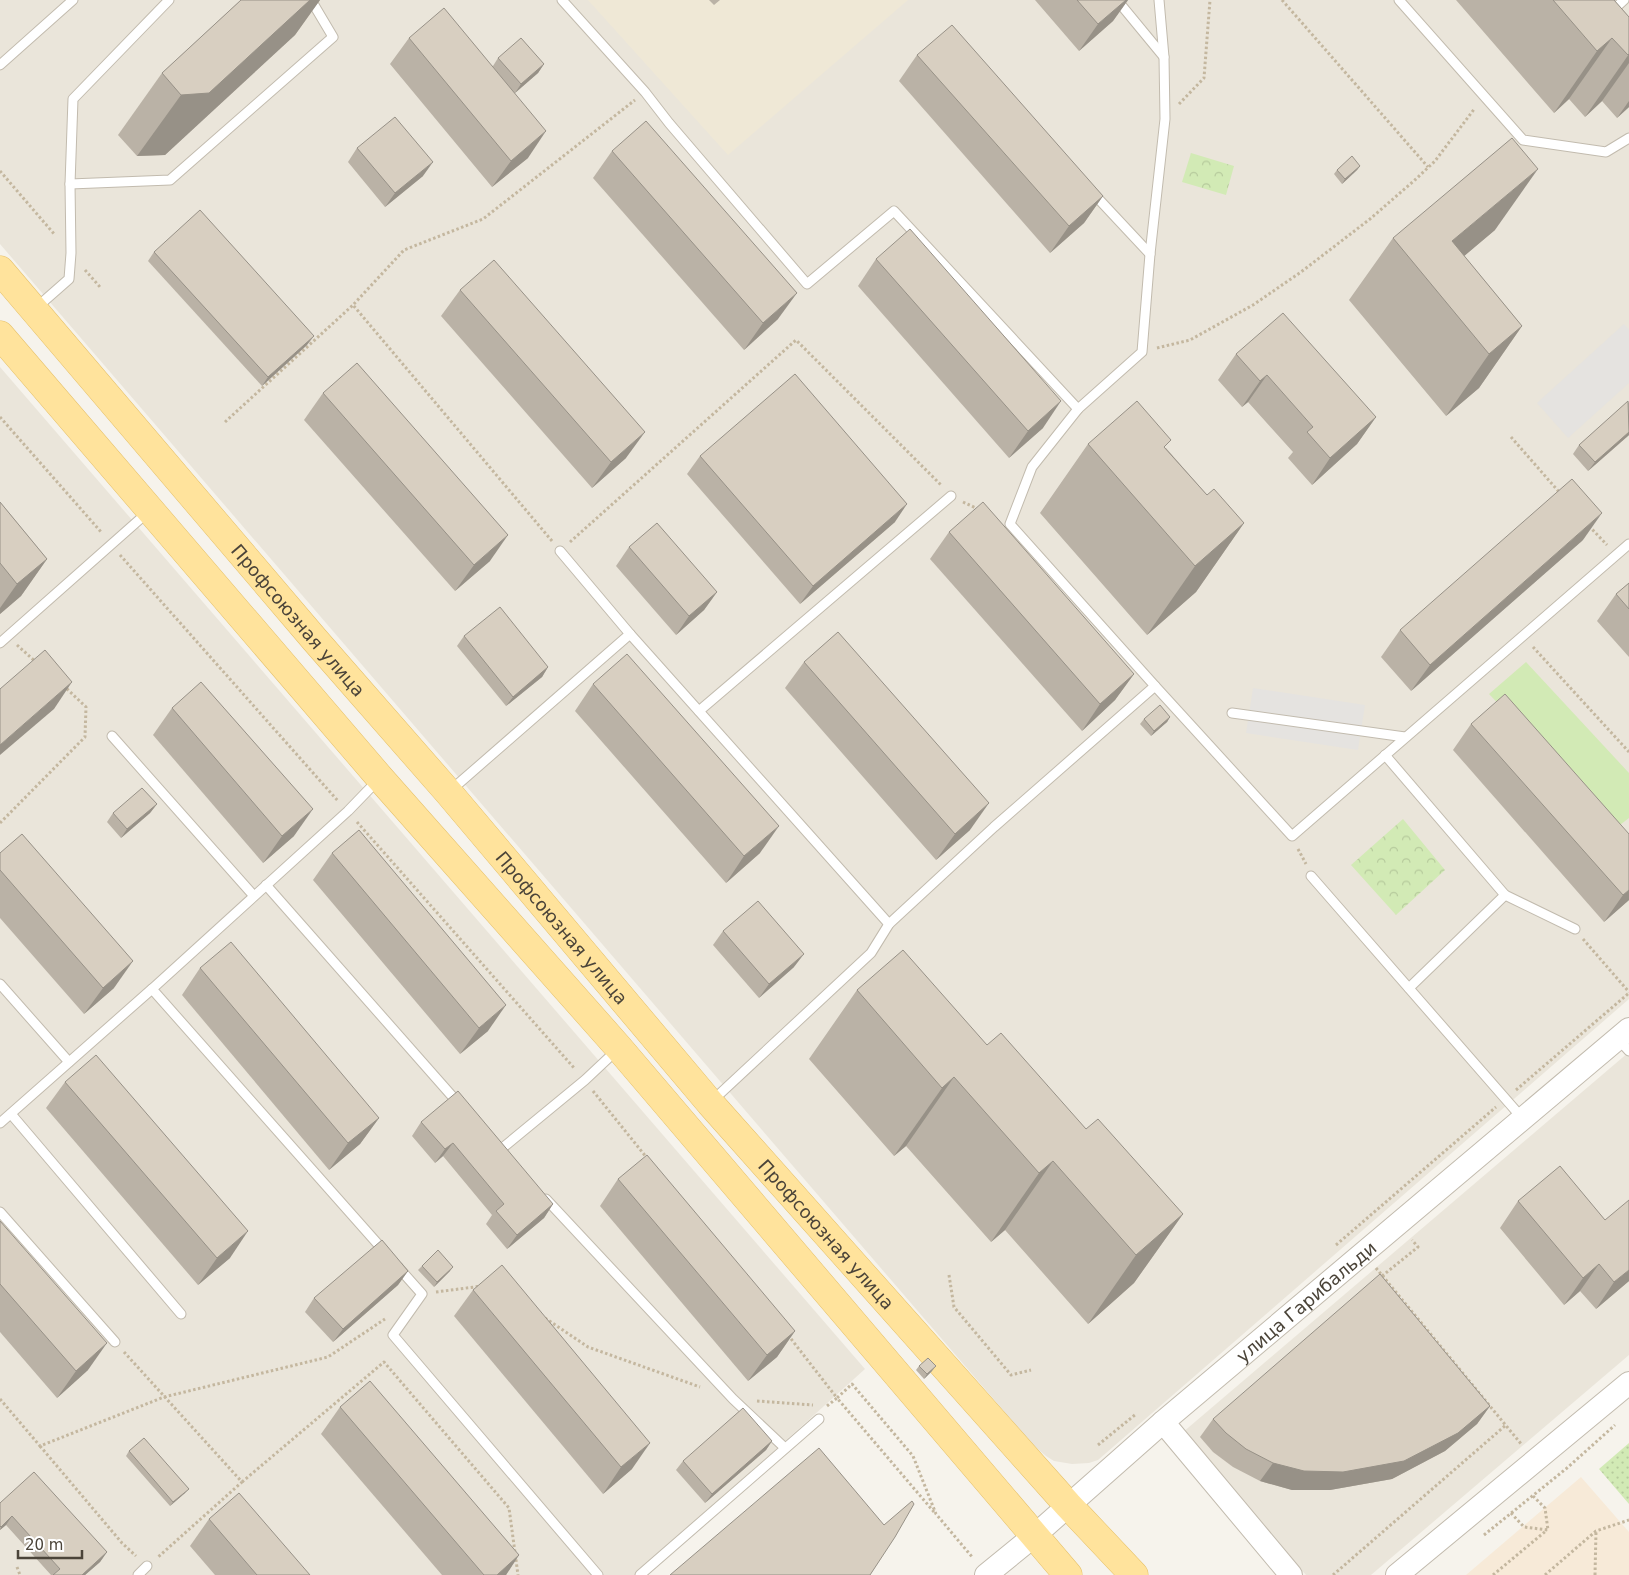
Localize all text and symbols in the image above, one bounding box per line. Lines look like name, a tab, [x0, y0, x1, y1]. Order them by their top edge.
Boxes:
street label: Профсоюзная улица	[227, 540, 370, 700]
street label: Профсоюзная улица	[492, 847, 632, 1008]
street label: Профсоюзная улица	[754, 1155, 899, 1313]
street label: улица Гарибальди	[1232, 1237, 1380, 1366]
scale bar	[18, 1528, 81, 1560]
text: 20 m	[25, 1536, 63, 1554]

